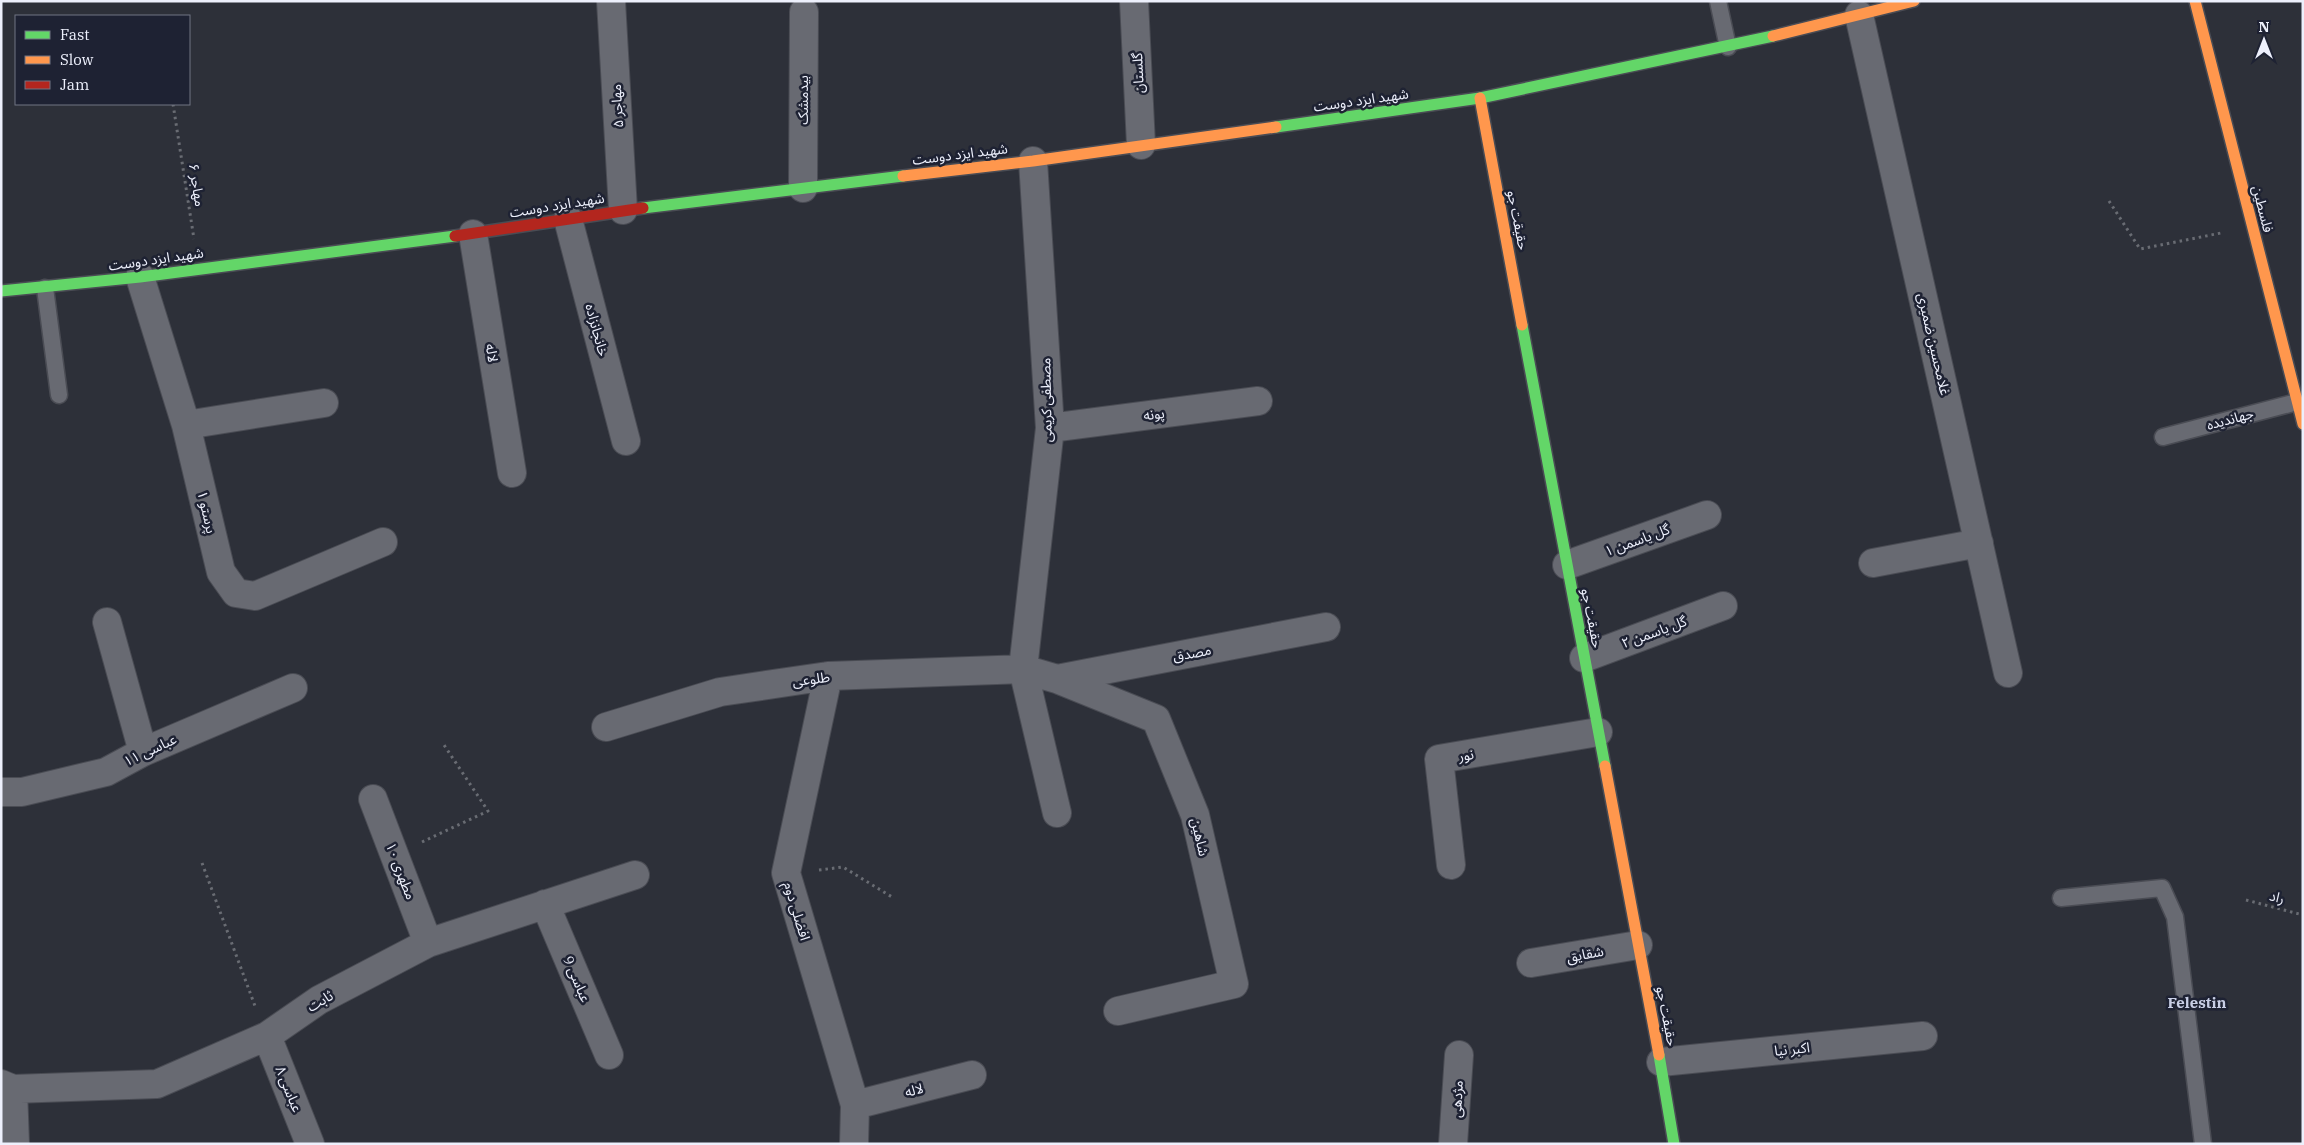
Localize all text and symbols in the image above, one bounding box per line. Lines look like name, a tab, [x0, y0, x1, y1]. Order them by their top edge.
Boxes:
legend	[15, 15, 190, 105]
north arrow	[2239, 15, 2289, 65]
text: N	[2258, 18, 2270, 36]
text: Fast	[60, 25, 90, 44]
text: Slow	[60, 50, 94, 69]
street label: گلستان	[1128, 52, 1148, 94]
text: Jam	[60, 75, 89, 94]
street label: بیدمشک	[794, 75, 812, 125]
street label: مهاجر ۵	[607, 84, 627, 128]
street label: شهید ایزد دوست	[1312, 84, 1410, 116]
street label: شهید ایزد دوست	[911, 139, 1009, 169]
street label: مهاجر ۶	[185, 162, 209, 208]
street label: فلسطین	[2248, 184, 2278, 234]
street label: حقیقت جو	[1503, 188, 1533, 252]
street label: شهید ایزد دوست	[508, 189, 606, 221]
street label: شهید ایزد دوست	[107, 243, 205, 275]
street label: غلامحسین ضمیری	[1913, 291, 1955, 397]
street label: خانجانزاده	[581, 302, 613, 358]
street label: لاله	[482, 342, 502, 364]
street label: مصطفی کریمی	[1036, 358, 1056, 442]
street label: پونه	[1142, 404, 1166, 425]
street label: جهاندیده	[2205, 404, 2255, 434]
street label: پرستو ۱	[192, 489, 221, 535]
street label: گل یاسمن ۱	[1602, 520, 1672, 560]
street label: حقیقت جو	[1577, 586, 1607, 650]
street label: گل یاسمن ۲	[1619, 612, 1689, 652]
street label: مصدق	[1171, 640, 1213, 666]
street label: طلوعی	[791, 668, 831, 690]
street label: عباسی ۱۱	[121, 730, 179, 770]
street label: نور	[1456, 745, 1475, 765]
street label: شاهین	[1187, 816, 1213, 858]
street label: مطهری ۱۰	[382, 840, 420, 902]
street label: افضلی دوم	[778, 880, 814, 943]
street label: راد	[2268, 886, 2286, 908]
street label: شقایق	[1565, 942, 1605, 967]
street label: عباسی 9	[559, 953, 595, 1005]
street label: حقیقت جو	[1652, 984, 1682, 1048]
street label: ثابت	[304, 986, 336, 1016]
district label: Felestin	[2168, 993, 2227, 1012]
street label: اکبر نیا	[1773, 1038, 1811, 1060]
street label: عباسی ۸	[272, 1063, 306, 1115]
street label: لاله	[903, 1079, 925, 1101]
street label: مژدهی	[1447, 1080, 1467, 1118]

